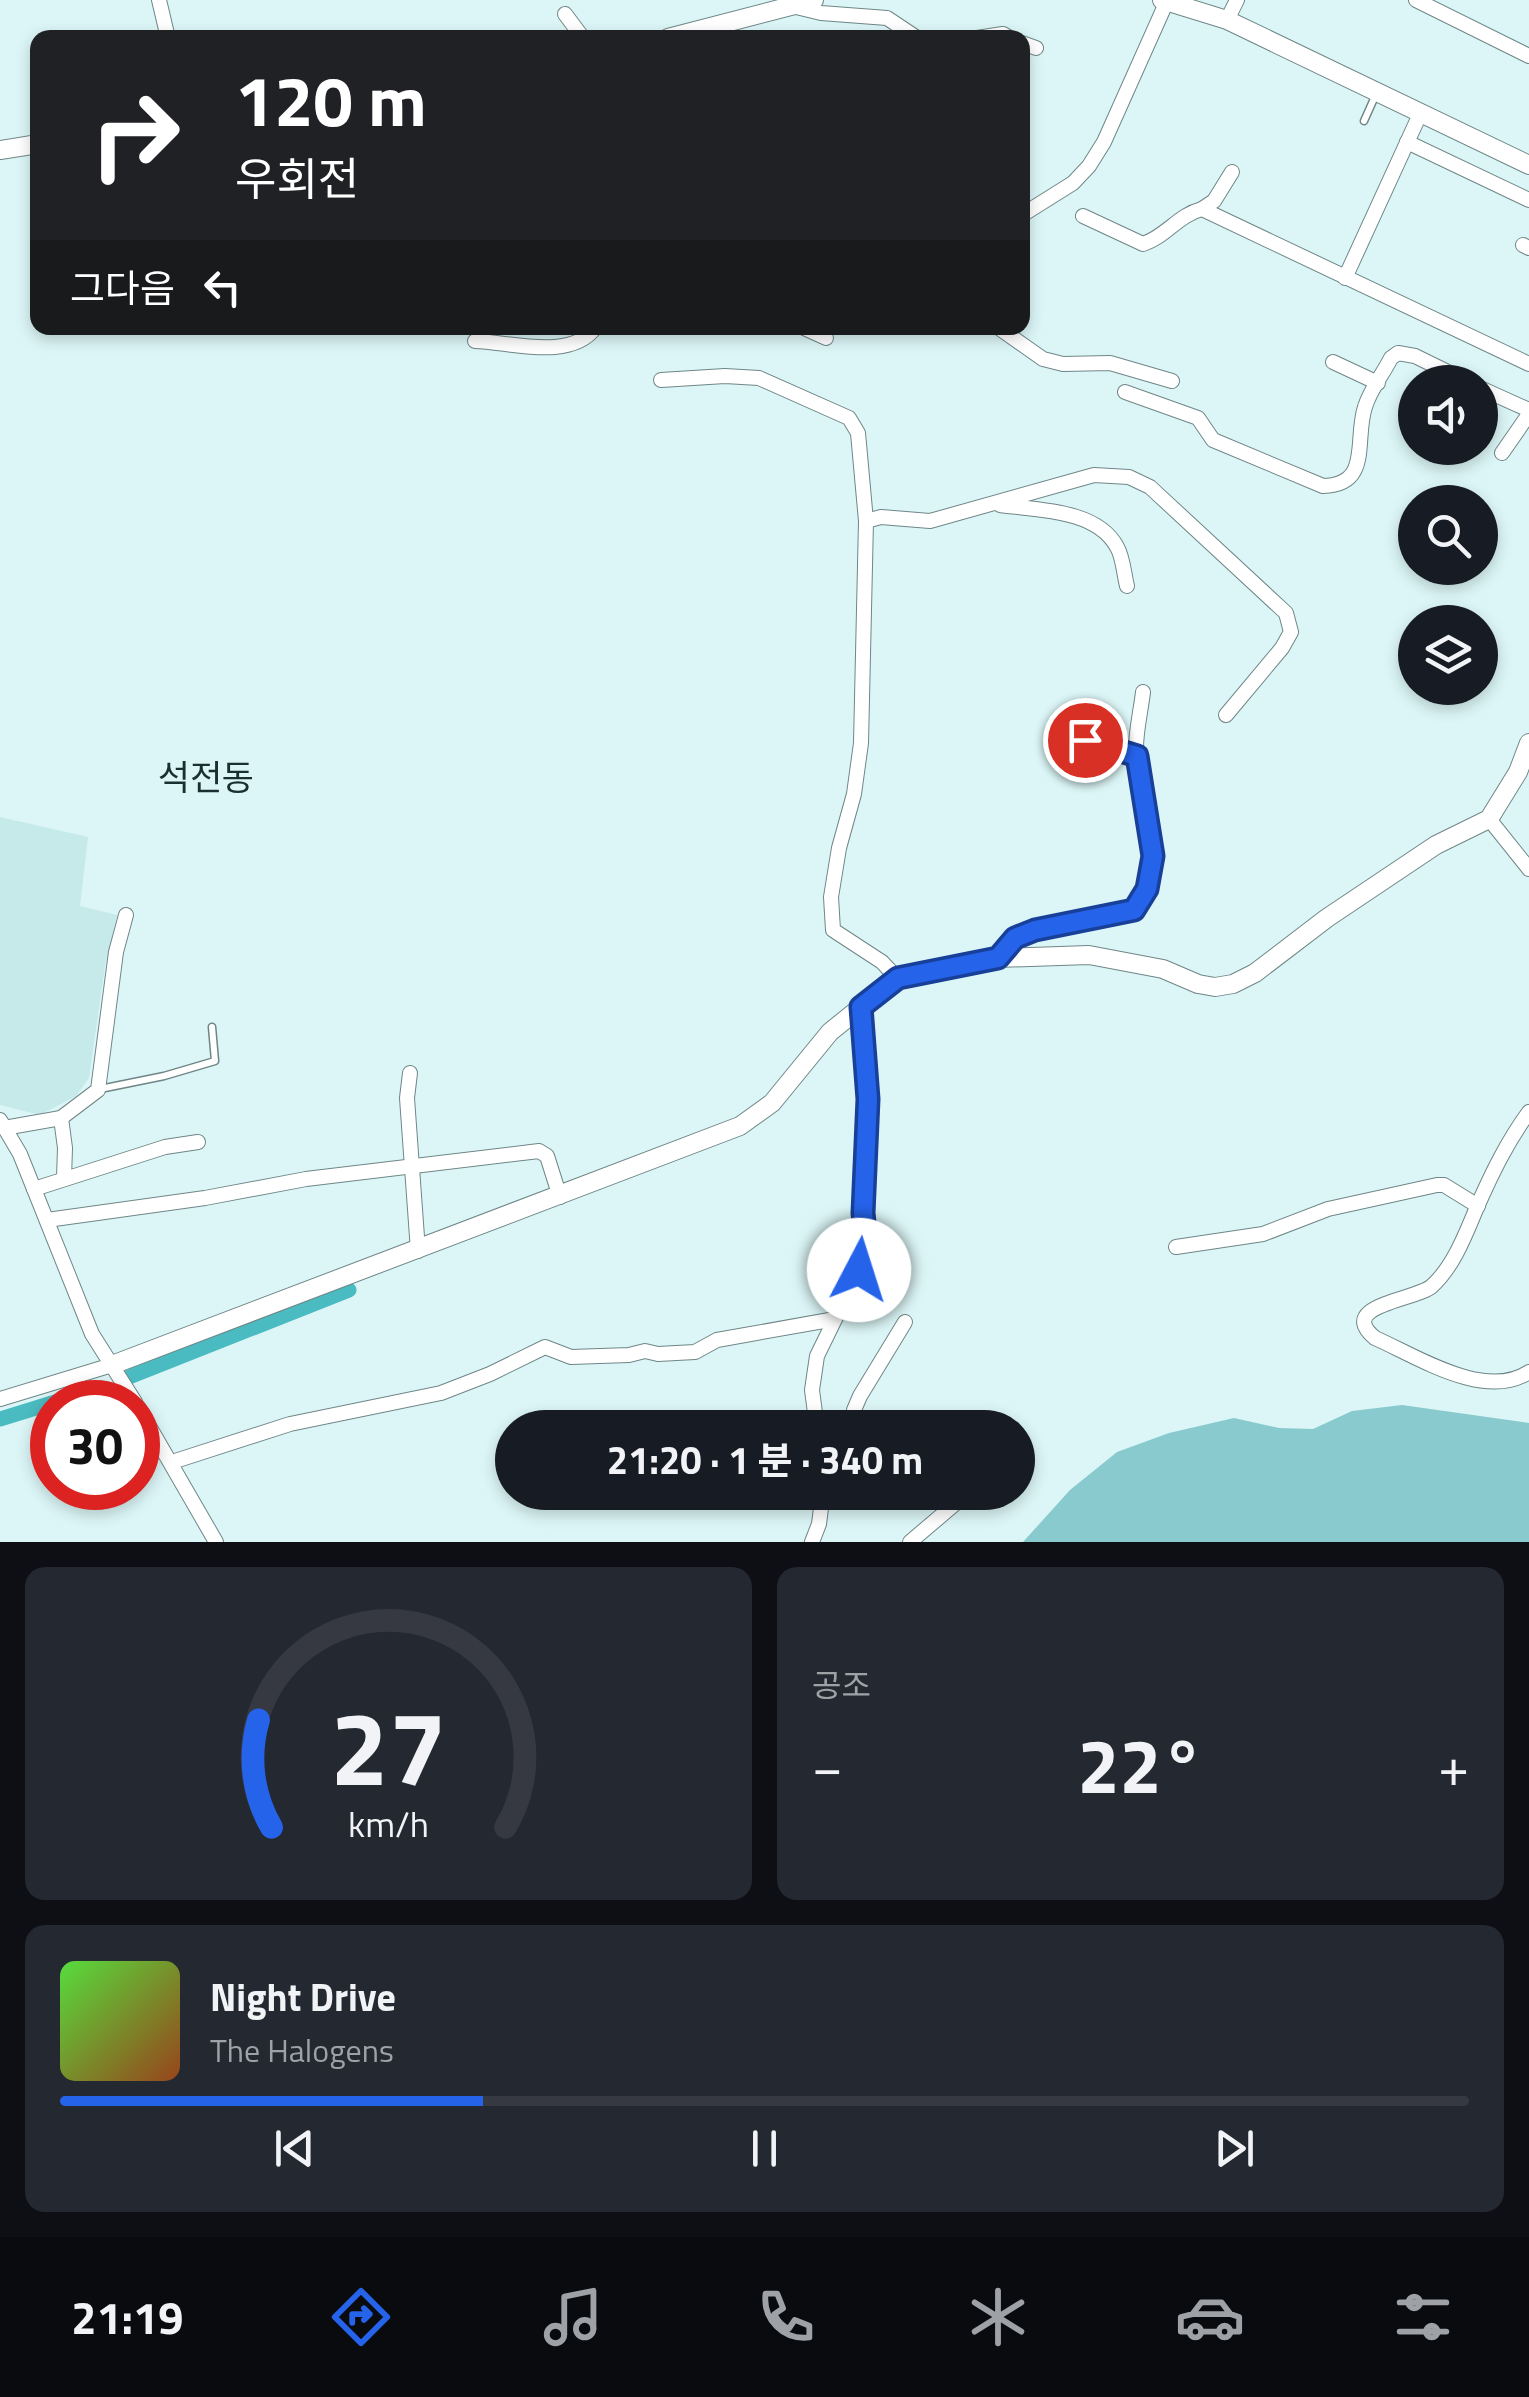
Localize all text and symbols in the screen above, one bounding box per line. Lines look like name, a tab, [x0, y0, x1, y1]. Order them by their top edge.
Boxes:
text: 120 m	[235, 47, 427, 153]
icon: right	[70, 70, 200, 200]
text: 우회전	[235, 144, 359, 212]
text: 그다음	[70, 259, 175, 317]
icon: left	[195, 260, 250, 315]
map controls	[1398, 365, 1498, 705]
button: sound	[1398, 365, 1498, 465]
button: search	[1398, 485, 1498, 585]
button: layers	[1398, 605, 1498, 705]
pin	[1043, 698, 1128, 783]
icon: arrive	[1058, 713, 1113, 768]
district label: 석전동	[158, 750, 254, 804]
position arrow	[807, 1218, 911, 1322]
speed limit sign: 30	[30, 1380, 160, 1510]
text: 21:20 · 1 분 · 340 m	[607, 1431, 923, 1489]
text: 공조	[812, 1661, 871, 1709]
text: 27	[330, 1667, 447, 1825]
text: 22°	[1077, 1708, 1204, 1822]
text: −	[812, 1724, 843, 1807]
text: +	[1438, 1724, 1469, 1807]
text: km/h	[348, 1796, 429, 1851]
text: Night Drive	[210, 1968, 396, 2026]
text: The Halogens	[210, 2026, 394, 2074]
icon: previous	[267, 2121, 322, 2176]
icon: pause	[737, 2121, 792, 2176]
icon: next	[1207, 2121, 1262, 2176]
icon: directions	[326, 2282, 396, 2352]
icon: music	[538, 2282, 608, 2352]
icon: phone	[751, 2282, 821, 2352]
icon: climate	[963, 2282, 1033, 2352]
icon: car	[1175, 2282, 1245, 2352]
icon: filters	[1388, 2282, 1458, 2352]
text: 21:19	[71, 2283, 184, 2351]

